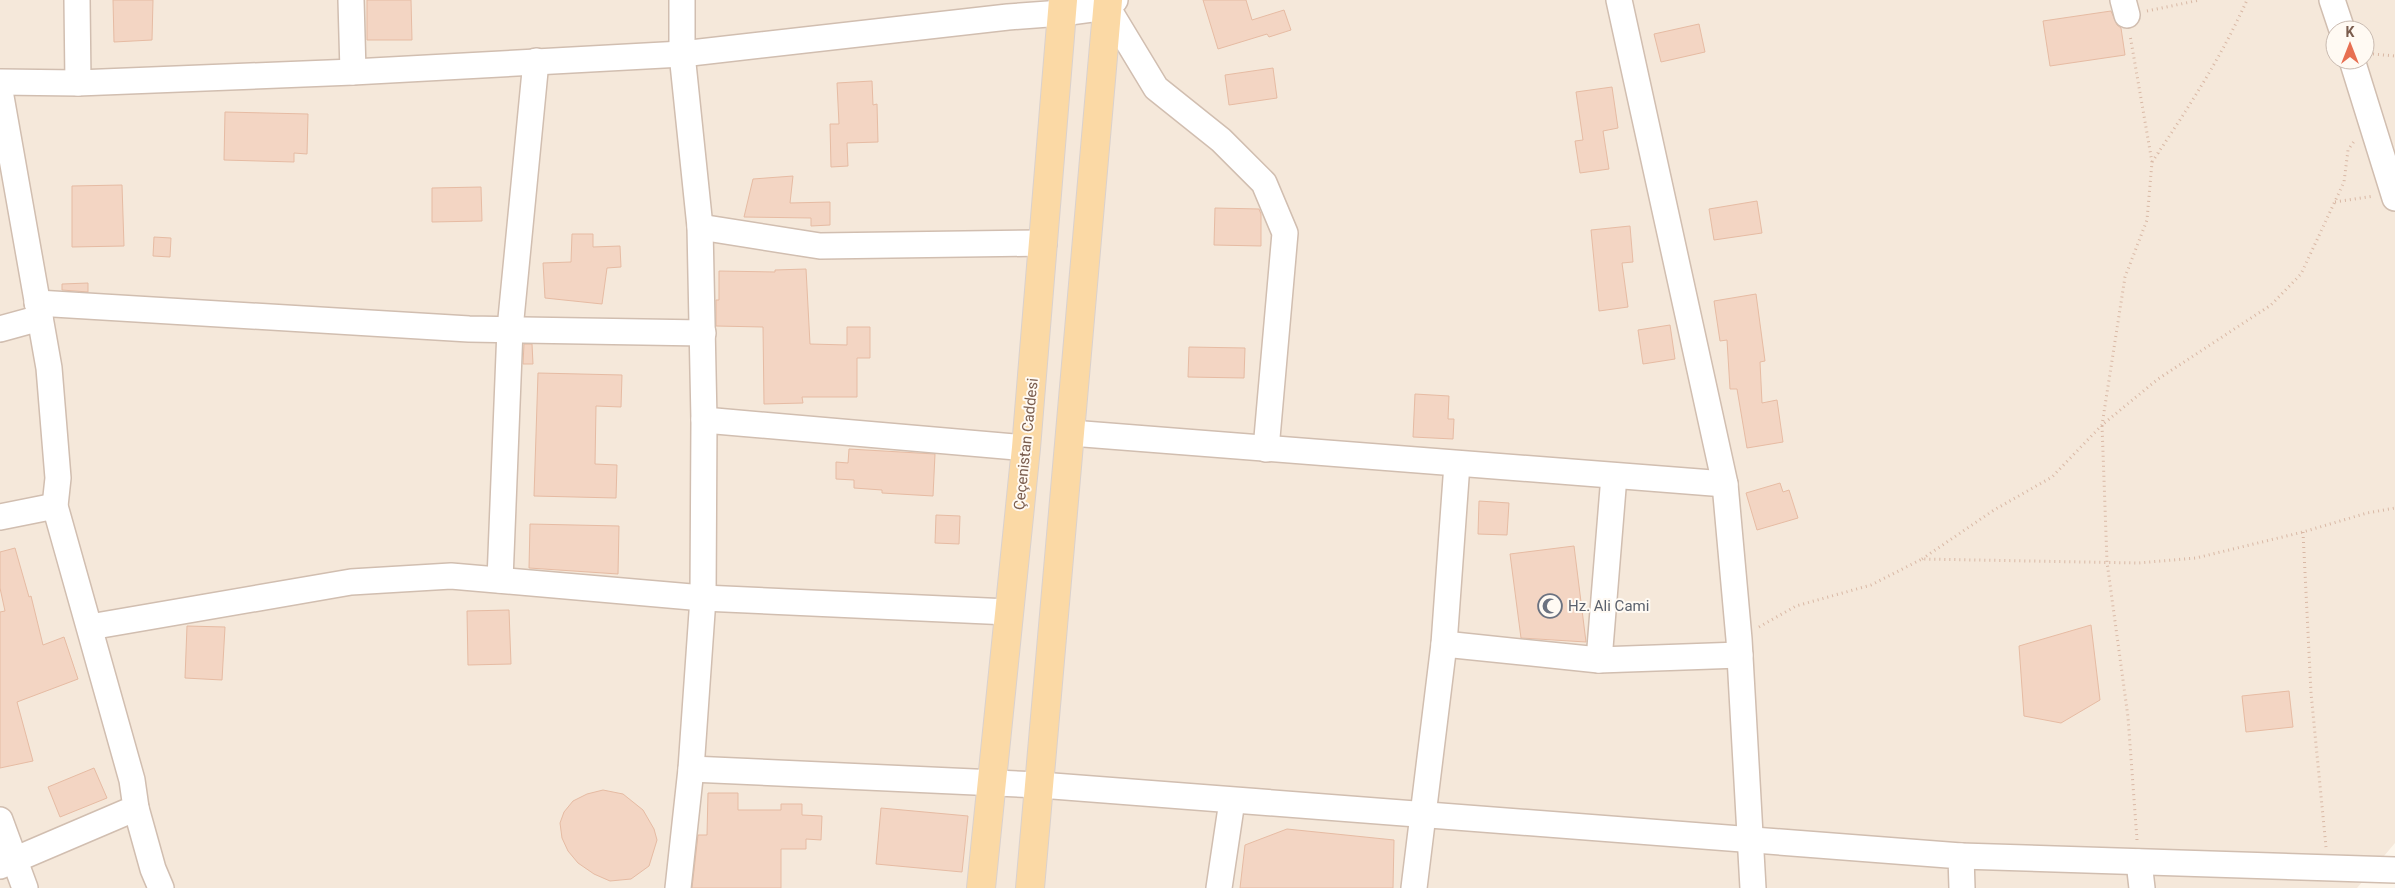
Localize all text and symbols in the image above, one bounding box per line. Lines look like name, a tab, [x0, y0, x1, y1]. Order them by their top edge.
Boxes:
north arrow	[2325, 20, 2375, 70]
text: K	[2346, 24, 2355, 40]
street label: Çeçenistan Caddesi	[1010, 377, 1042, 511]
mosque icon: Hz. Ali Cami	[1537, 593, 1563, 619]
place label: Hz. Ali Cami	[1568, 597, 1649, 615]

